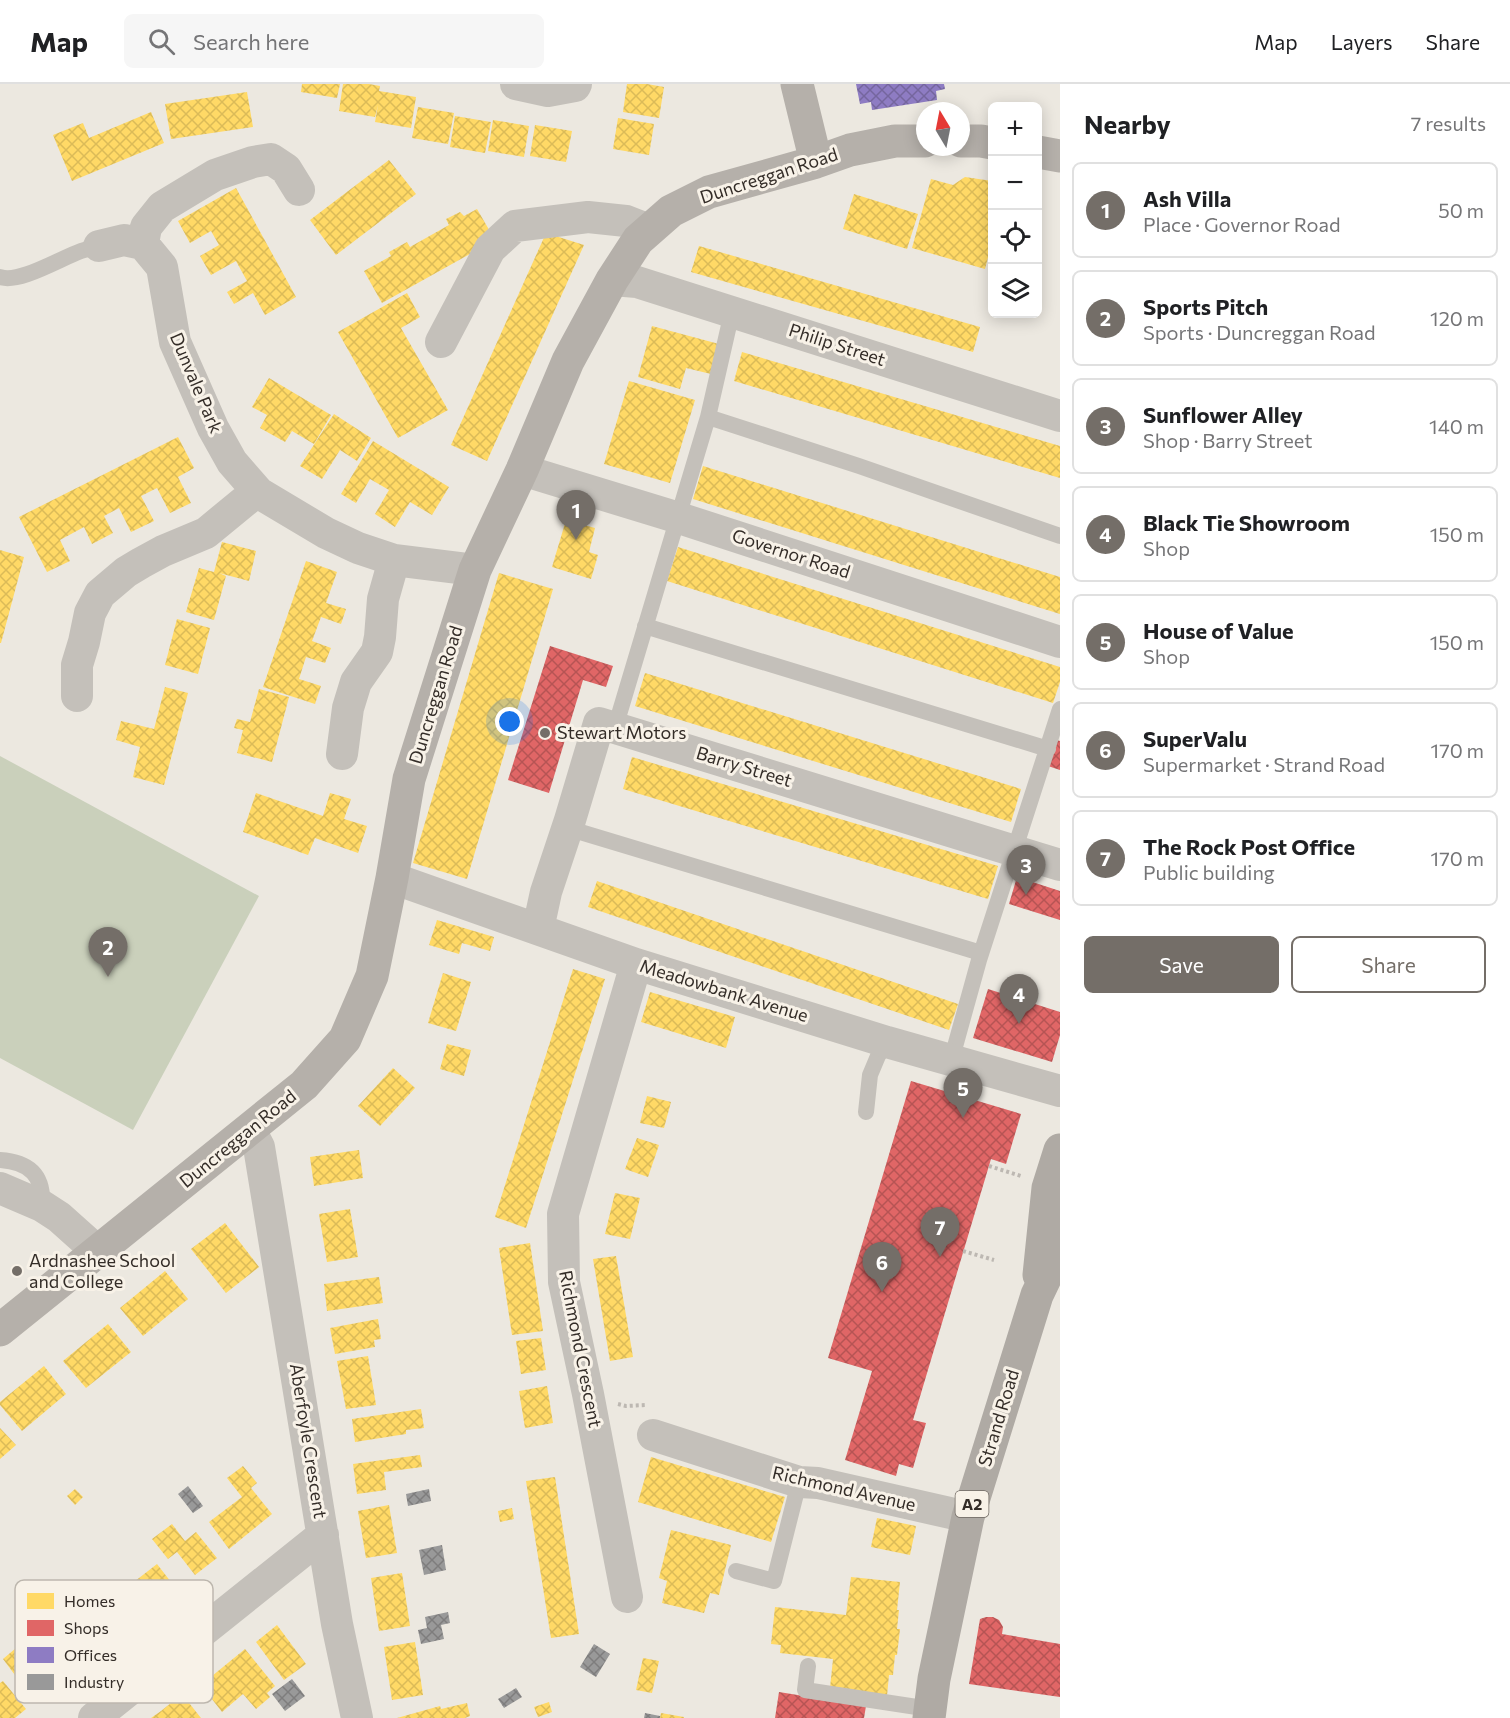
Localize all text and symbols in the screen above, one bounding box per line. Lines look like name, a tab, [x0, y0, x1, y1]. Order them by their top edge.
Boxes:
search box	[124, 14, 544, 68]
text: Map	[30, 24, 88, 58]
icon: search	[145, 25, 178, 58]
text: Search here	[193, 28, 309, 55]
text: Map	[1254, 29, 1298, 54]
text: Layers	[1331, 29, 1393, 54]
text: Share	[1426, 29, 1480, 54]
north arrow	[916, 102, 970, 156]
map controls	[988, 102, 1042, 318]
button: +	[988, 102, 1042, 156]
text: Nearby	[1084, 108, 1171, 139]
text: 7 results	[1411, 111, 1486, 135]
street label: Duncreggan Road	[697, 142, 840, 208]
button: −	[988, 156, 1042, 210]
text: Ash Villa	[1143, 185, 1231, 212]
text: 1	[1101, 198, 1110, 222]
text: 50 m	[1438, 198, 1484, 222]
button: locate	[988, 210, 1042, 264]
text: Place · Governor Road	[1143, 212, 1341, 236]
button: layers	[988, 264, 1042, 318]
text: Sports Pitch	[1143, 293, 1268, 320]
text: 2	[1100, 306, 1111, 330]
text: 120 m	[1430, 306, 1484, 330]
street label: Philip Street	[786, 318, 888, 370]
text: Sports · Duncreggan Road	[1143, 320, 1376, 344]
street label: Dunvale Park	[166, 329, 228, 436]
text: Sunflower Alley	[1143, 401, 1303, 428]
text: 3	[1100, 414, 1111, 438]
text: 140 m	[1429, 414, 1484, 438]
text: Shop · Barry Street	[1143, 428, 1312, 452]
pin: 1	[556, 490, 596, 540]
text: Black Tie Showroom	[1143, 509, 1350, 536]
text: 4	[1099, 522, 1112, 546]
text: 150 m	[1430, 522, 1484, 546]
street label: Governor Road	[729, 524, 853, 583]
text: Shop	[1143, 536, 1190, 560]
text: House of Value	[1143, 617, 1294, 644]
street label: Duncreggan Road	[404, 623, 467, 767]
text: 5	[1100, 630, 1111, 654]
text: 150 m	[1430, 630, 1484, 654]
text: Shop	[1143, 644, 1190, 668]
your location	[495, 707, 524, 736]
place label: Stewart Motors	[557, 721, 686, 743]
text: SuperValu	[1143, 725, 1247, 752]
marker: Stewart Motors	[538, 726, 552, 740]
text: 6	[1099, 738, 1112, 762]
text: 170 m	[1431, 738, 1484, 762]
street label: Barry Street	[694, 741, 795, 791]
text: Supermarket · Strand Road	[1143, 752, 1385, 776]
text: The Rock Post Office	[1143, 833, 1355, 860]
pin: 3	[1006, 846, 1046, 895]
text: 7	[1100, 846, 1111, 870]
text: 170 m	[1431, 846, 1484, 870]
text: Public building	[1143, 860, 1275, 884]
pin: 2	[88, 928, 128, 977]
button: Save	[1084, 936, 1279, 993]
button: Share	[1291, 936, 1486, 993]
street label: Meadowbank Avenue	[637, 954, 811, 1026]
pin: 4	[1000, 974, 1038, 1024]
pin: 5	[944, 1068, 982, 1118]
street label: Duncreggan Road	[175, 1085, 300, 1192]
pin: 7	[920, 1208, 960, 1257]
pin: 6	[862, 1242, 902, 1292]
place label: Ardnashee School and College	[29, 1249, 175, 1292]
marker: Ardnashee School and College	[10, 1264, 24, 1278]
street label: Richmond Crescent	[555, 1268, 607, 1429]
street label: Aberfoyle Crescent	[286, 1362, 332, 1520]
street label: Strand Road	[973, 1366, 1023, 1469]
street label: Richmond Avenue	[770, 1461, 918, 1515]
road number: A2	[956, 1491, 988, 1517]
legend	[15, 1580, 213, 1703]
text: Homes	[64, 1591, 115, 1610]
text: Shops	[64, 1618, 109, 1637]
text: Offices	[64, 1645, 117, 1664]
text: Industry	[64, 1672, 124, 1691]

